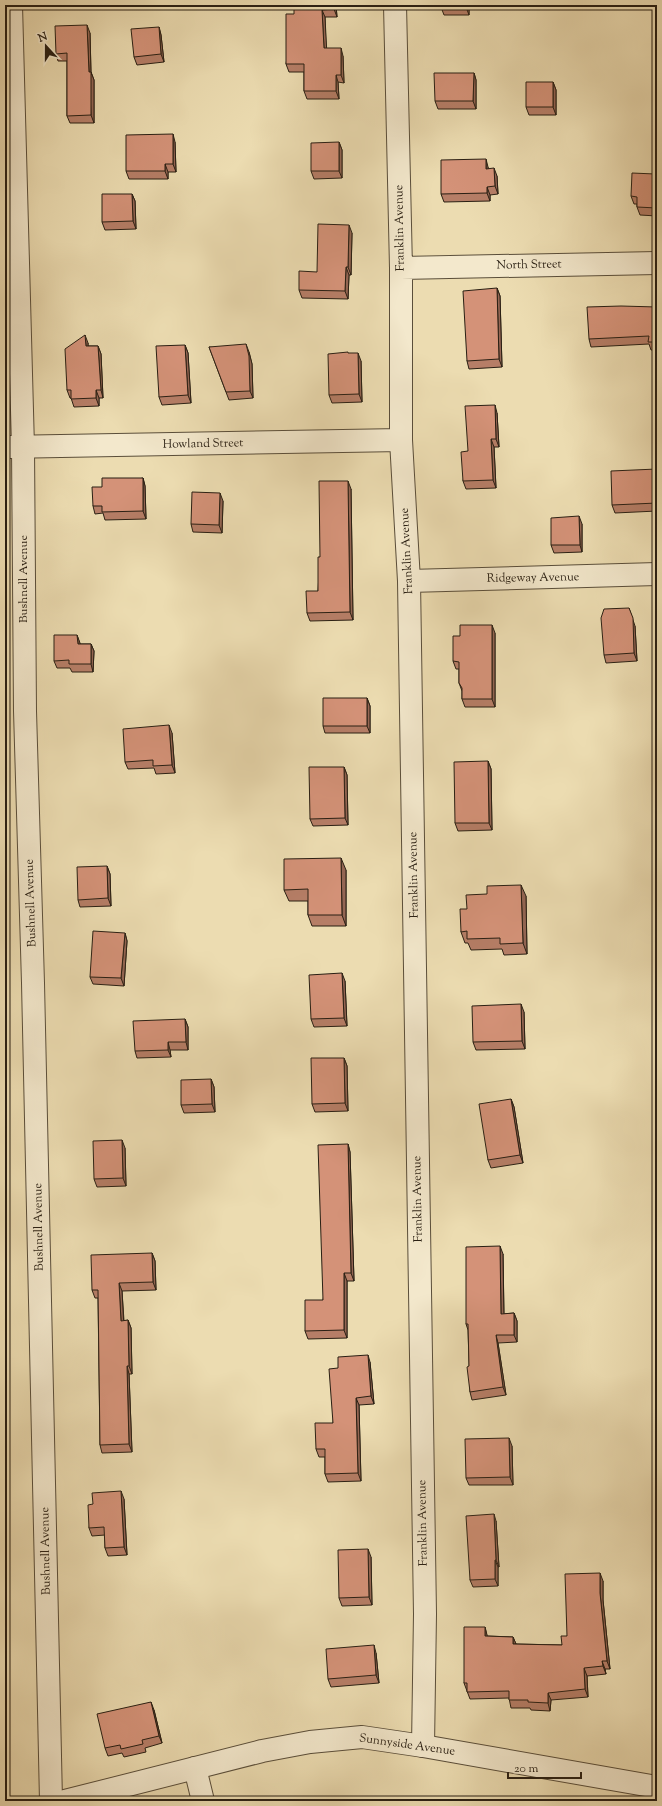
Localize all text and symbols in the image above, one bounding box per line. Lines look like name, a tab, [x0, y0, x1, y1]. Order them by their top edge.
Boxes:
north arrow	[26, 26, 66, 66]
text: N	[35, 28, 50, 47]
street label: Franklin Avenue	[390, 184, 410, 271]
street label: North Street	[496, 255, 562, 275]
street label: Howland Street	[162, 434, 244, 454]
street label: Franklin Avenue	[396, 507, 418, 595]
street label: Bushnell Avenue	[15, 535, 33, 623]
street label: Ridgeway Avenue	[486, 568, 580, 588]
street label: Franklin Avenue	[404, 831, 424, 918]
street label: Bushnell Avenue	[20, 858, 42, 947]
street label: Franklin Avenue	[408, 1155, 428, 1242]
street label: Bushnell Avenue	[29, 1182, 49, 1271]
street label: Franklin Avenue	[413, 1479, 433, 1566]
street label: Bushnell Avenue	[36, 1506, 56, 1595]
street label: Sunnyside Avenue	[358, 1729, 457, 1761]
scale bar	[508, 1754, 581, 1780]
text: 20 m	[514, 1760, 539, 1778]

